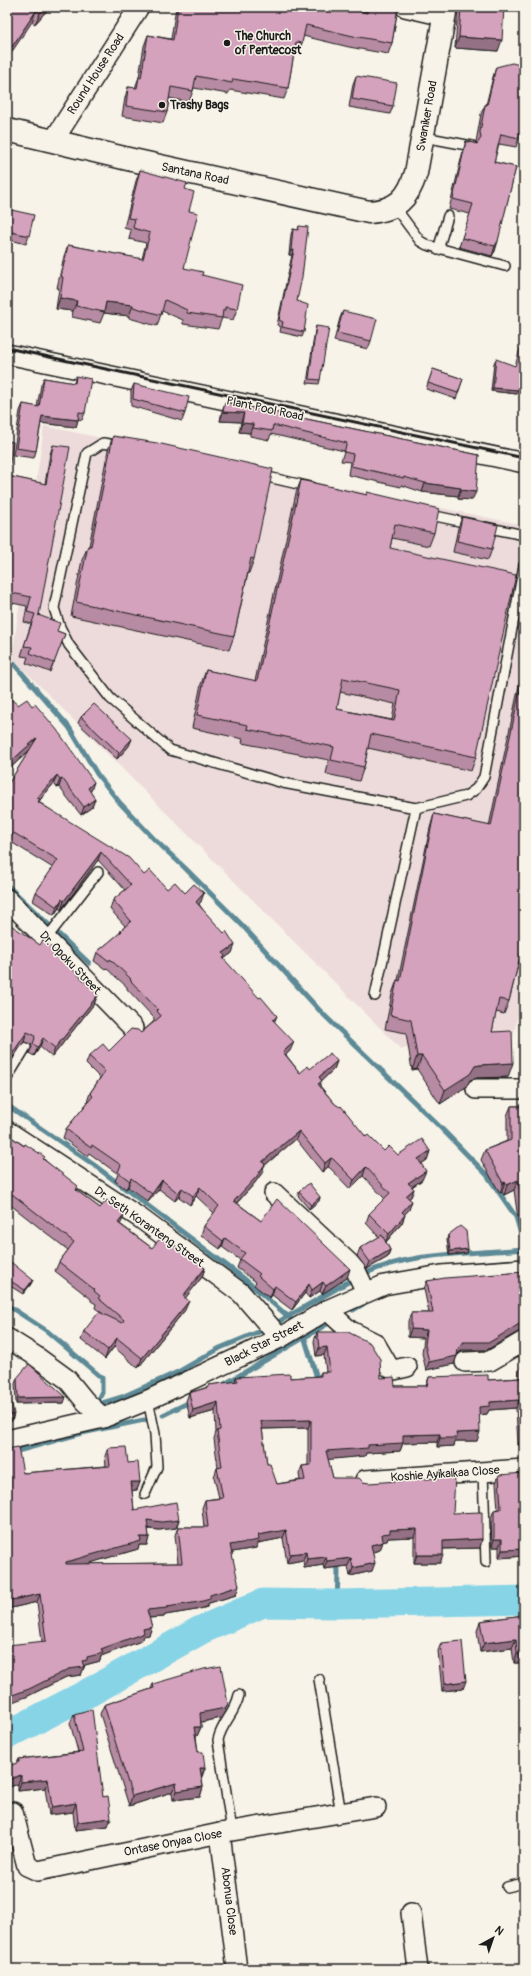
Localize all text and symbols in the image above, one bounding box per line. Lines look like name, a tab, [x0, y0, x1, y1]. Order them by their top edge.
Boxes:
place label: The Church of Pentecost	[234, 29, 303, 58]
street label: Round House Road	[64, 31, 128, 117]
marker: The Church of Pentecost	[222, 38, 232, 48]
street label: Swaniker Road	[413, 79, 441, 153]
place label: Trashy Bags	[169, 98, 229, 113]
marker: Trashy Bags	[157, 100, 167, 110]
street label: Santana Road	[160, 160, 230, 189]
street label: Plant Pool Road	[225, 393, 305, 425]
street label: Dr. Opoku Street	[36, 928, 104, 998]
street label: Dr. Seth Koranteng Street	[91, 1183, 207, 1271]
street label: Black Star Street	[222, 1318, 306, 1370]
street label: Koshie Ayikaikaa Close	[390, 1463, 500, 1485]
street label: Ontase Onyaa Close	[123, 1826, 223, 1860]
street label: Abonua Close	[217, 1866, 241, 1936]
north arrow	[473, 1918, 513, 1958]
text: N	[492, 1923, 507, 1938]

